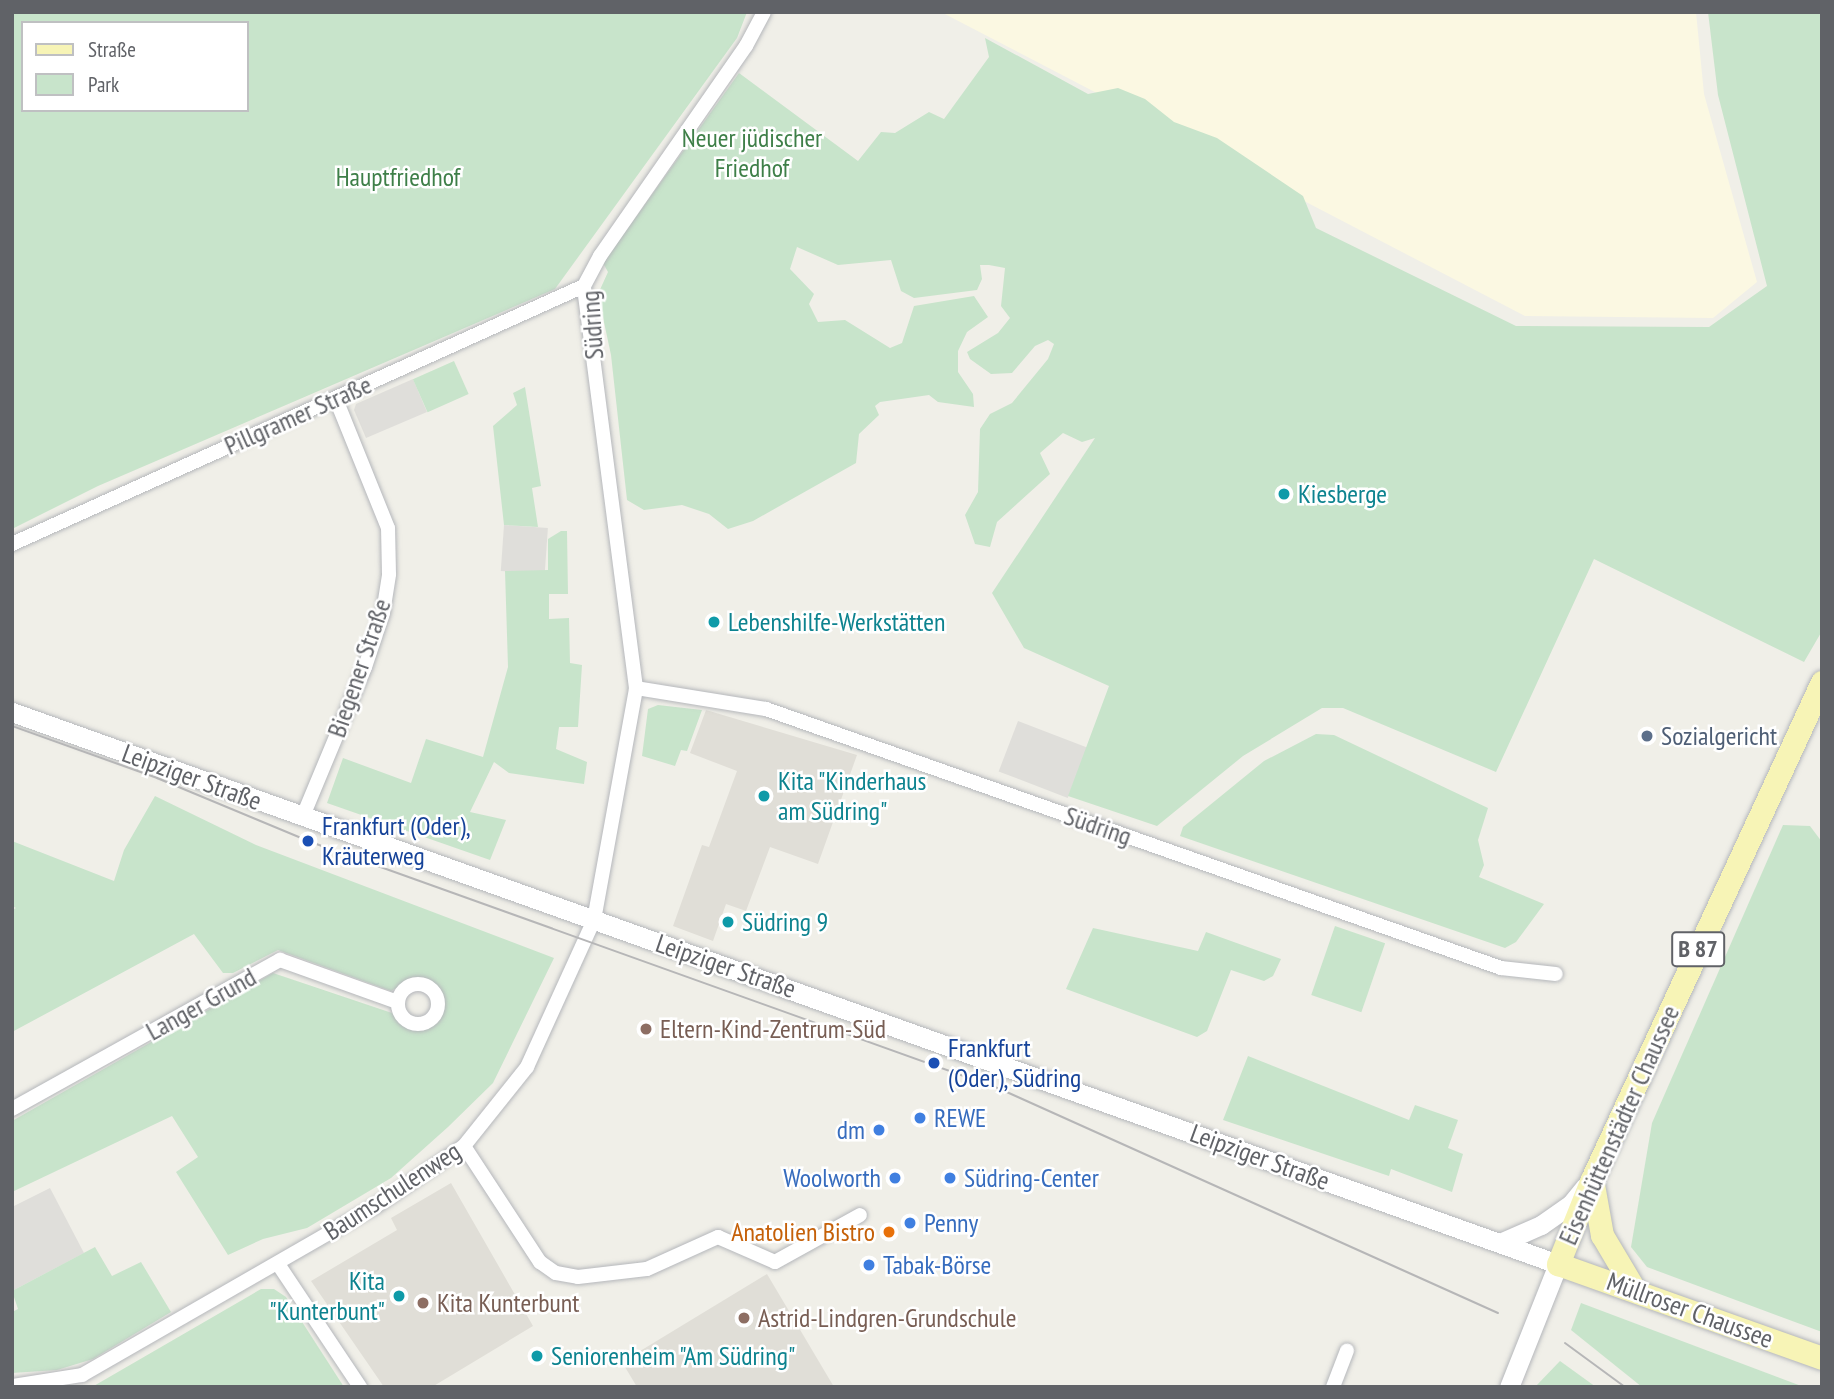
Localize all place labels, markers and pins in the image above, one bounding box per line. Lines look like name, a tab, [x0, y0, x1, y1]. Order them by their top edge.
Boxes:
place label: Kiesberge	[1298, 478, 1387, 510]
marker: Kiesberge	[1276, 486, 1292, 502]
place label: Lebenshilfe-Werkstätten	[728, 606, 945, 638]
marker: Lebenshilfe-Werkstätten	[706, 614, 722, 630]
place label: Sozialgericht	[1661, 720, 1777, 752]
marker: Sozialgericht	[1639, 728, 1655, 744]
place label: Kita "Kinderhaus am Südring"	[778, 765, 928, 826]
marker: Kita "Kinderhaus am Südring"	[756, 788, 772, 804]
place label: Frankfurt (Oder), Kräuterweg	[322, 810, 470, 872]
marker: Frankfurt (Oder), Kräuterweg	[300, 833, 316, 849]
place label: Südring 9	[742, 906, 828, 938]
marker: Südring 9	[720, 914, 736, 930]
place label: Eltern-Kind-Zentrum-Süd	[660, 1013, 886, 1045]
marker: Eltern-Kind-Zentrum-Süd	[638, 1021, 654, 1037]
place label: Frankfurt (Oder), Südring	[948, 1032, 1083, 1094]
marker: Frankfurt (Oder), Südring	[926, 1055, 942, 1071]
place label: REWE	[934, 1102, 986, 1134]
marker: REWE	[912, 1110, 928, 1126]
place label: dm	[837, 1114, 865, 1146]
marker: dm	[871, 1122, 887, 1138]
place label: Woolworth	[783, 1162, 881, 1194]
place label: Südring-Center	[964, 1162, 1099, 1194]
marker: Woolworth	[887, 1170, 903, 1186]
marker: Südring-Center	[942, 1170, 958, 1186]
place label: Penny	[924, 1207, 978, 1239]
marker: Penny	[902, 1215, 918, 1231]
place label: Anatolien Bistro	[731, 1216, 875, 1248]
marker: Anatolien Bistro	[881, 1224, 897, 1240]
place label: Tabak-Börse	[883, 1249, 991, 1281]
marker: Tabak-Börse	[861, 1257, 877, 1273]
place label: Kita "Kunterbunt"	[269, 1265, 385, 1326]
place label: Kita Kunterbunt	[437, 1287, 579, 1319]
marker: Kita "Kunterbunt"	[391, 1288, 407, 1304]
marker: Kita Kunterbunt	[415, 1295, 431, 1311]
place label: Astrid-Lindgren-Grundschule	[758, 1302, 1016, 1334]
marker: Astrid-Lindgren-Grundschule	[736, 1310, 752, 1326]
place label: Seniorenheim "Am Südring"	[551, 1340, 797, 1372]
marker: Seniorenheim "Am Südring"	[529, 1348, 545, 1364]

